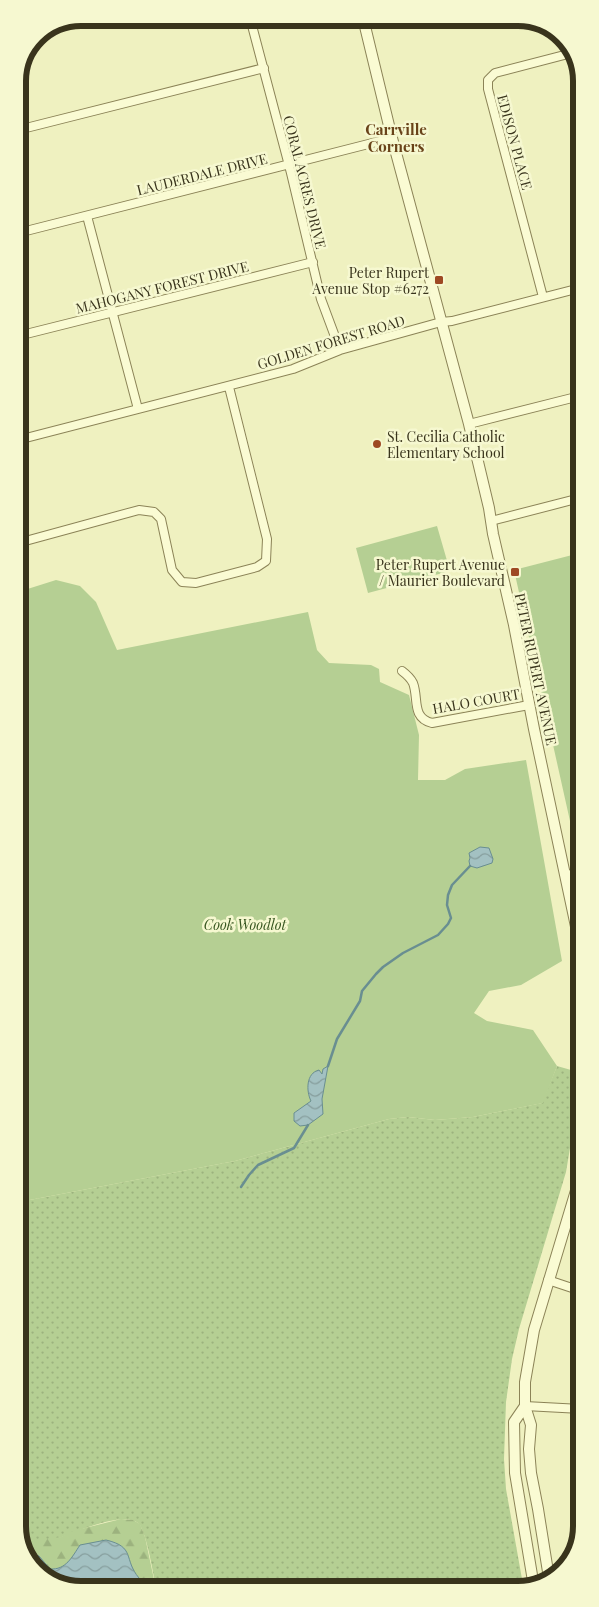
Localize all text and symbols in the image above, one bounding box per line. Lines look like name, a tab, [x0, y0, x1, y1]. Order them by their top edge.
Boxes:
street label: EDISON PLACE	[493, 92, 537, 192]
street label: CORAL ACRES DRIVE	[279, 113, 331, 251]
district label: Carrville Corners	[365, 119, 427, 156]
street label: LAUDERDALE DRIVE	[135, 149, 269, 199]
street label: MAHOGANY FOREST DRIVE	[74, 256, 250, 318]
place label: Peter Rupert Avenue Stop #6272	[311, 263, 430, 298]
marker: Peter Rupert Avenue Stop #6272	[433, 274, 445, 286]
street label: GOLDEN FOREST ROAD	[255, 311, 407, 373]
place label: St. Cecilia Catholic Elementary School	[387, 427, 505, 462]
marker: St. Cecilia Catholic Elementary School	[371, 438, 383, 450]
place label: Peter Rupert Avenue / Maurier Boulevard	[376, 555, 505, 590]
marker: Peter Rupert Avenue / Maurier Boulevard	[509, 566, 521, 578]
street label: PETER RUPERT AVENUE	[511, 591, 561, 747]
street label: HALO COURT	[431, 684, 521, 718]
park label: Cook Woodlot	[204, 915, 287, 934]

